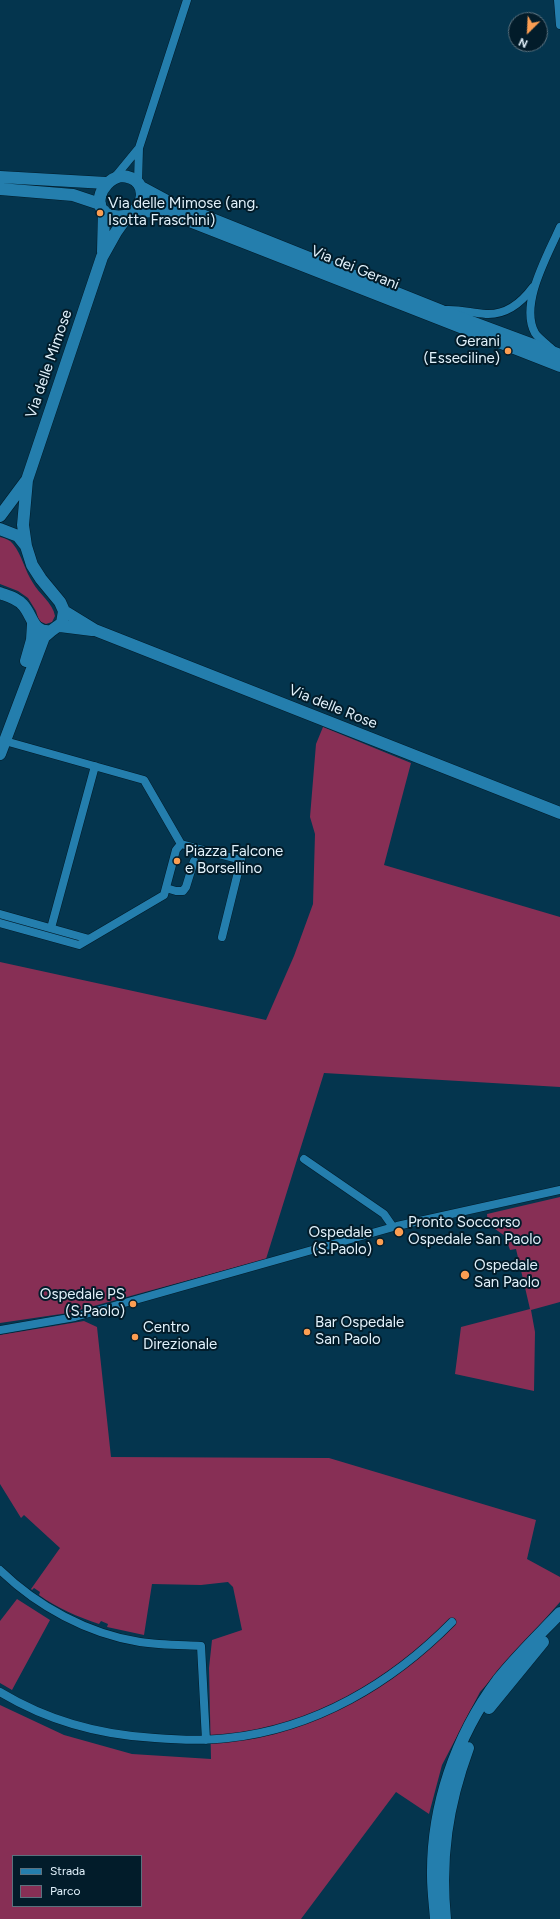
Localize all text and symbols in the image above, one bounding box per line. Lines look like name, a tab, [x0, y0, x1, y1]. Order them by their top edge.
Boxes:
north arrow	[508, 12, 548, 52]
text: N	[517, 35, 530, 50]
place label: Via delle Mimose (ang. Isotta Fraschini)	[108, 195, 258, 230]
marker: Via delle Mimose (ang. Isotta Fraschini)	[95, 208, 105, 218]
street label: Via dei Gerani	[308, 242, 402, 294]
street label: Via delle Mimose	[22, 307, 76, 421]
place label: Gerani (Esseciline)	[424, 333, 500, 368]
marker: Gerani (Esseciline)	[503, 346, 513, 356]
street label: Via delle Rose	[286, 681, 380, 733]
place label: Piazza Falcone e Borsellino	[185, 843, 283, 878]
marker: Piazza Falcone e Borsellino	[172, 856, 182, 866]
place label: Pronto Soccorso Ospedale San Paolo	[408, 1214, 541, 1249]
place label: Ospedale (S.Paolo)	[308, 1224, 372, 1259]
marker: Pronto Soccorso Ospedale San Paolo	[393, 1226, 405, 1238]
marker: Ospedale (S.Paolo)	[375, 1237, 385, 1247]
place label: Ospedale San Paolo	[474, 1257, 540, 1292]
marker: Ospedale San Paolo	[459, 1269, 471, 1281]
place label: Ospedale PS (S.Paolo)	[40, 1286, 125, 1321]
marker: Ospedale PS (S.Paolo)	[128, 1299, 138, 1309]
place label: Bar Ospedale San Paolo	[315, 1314, 404, 1349]
place label: Centro Direzionale	[143, 1319, 217, 1354]
marker: Bar Ospedale San Paolo	[302, 1327, 312, 1337]
marker: Centro Direzionale	[130, 1332, 140, 1342]
legend	[12, 1855, 142, 1907]
text: Strada	[50, 1864, 85, 1878]
text: Parco	[50, 1884, 80, 1898]

